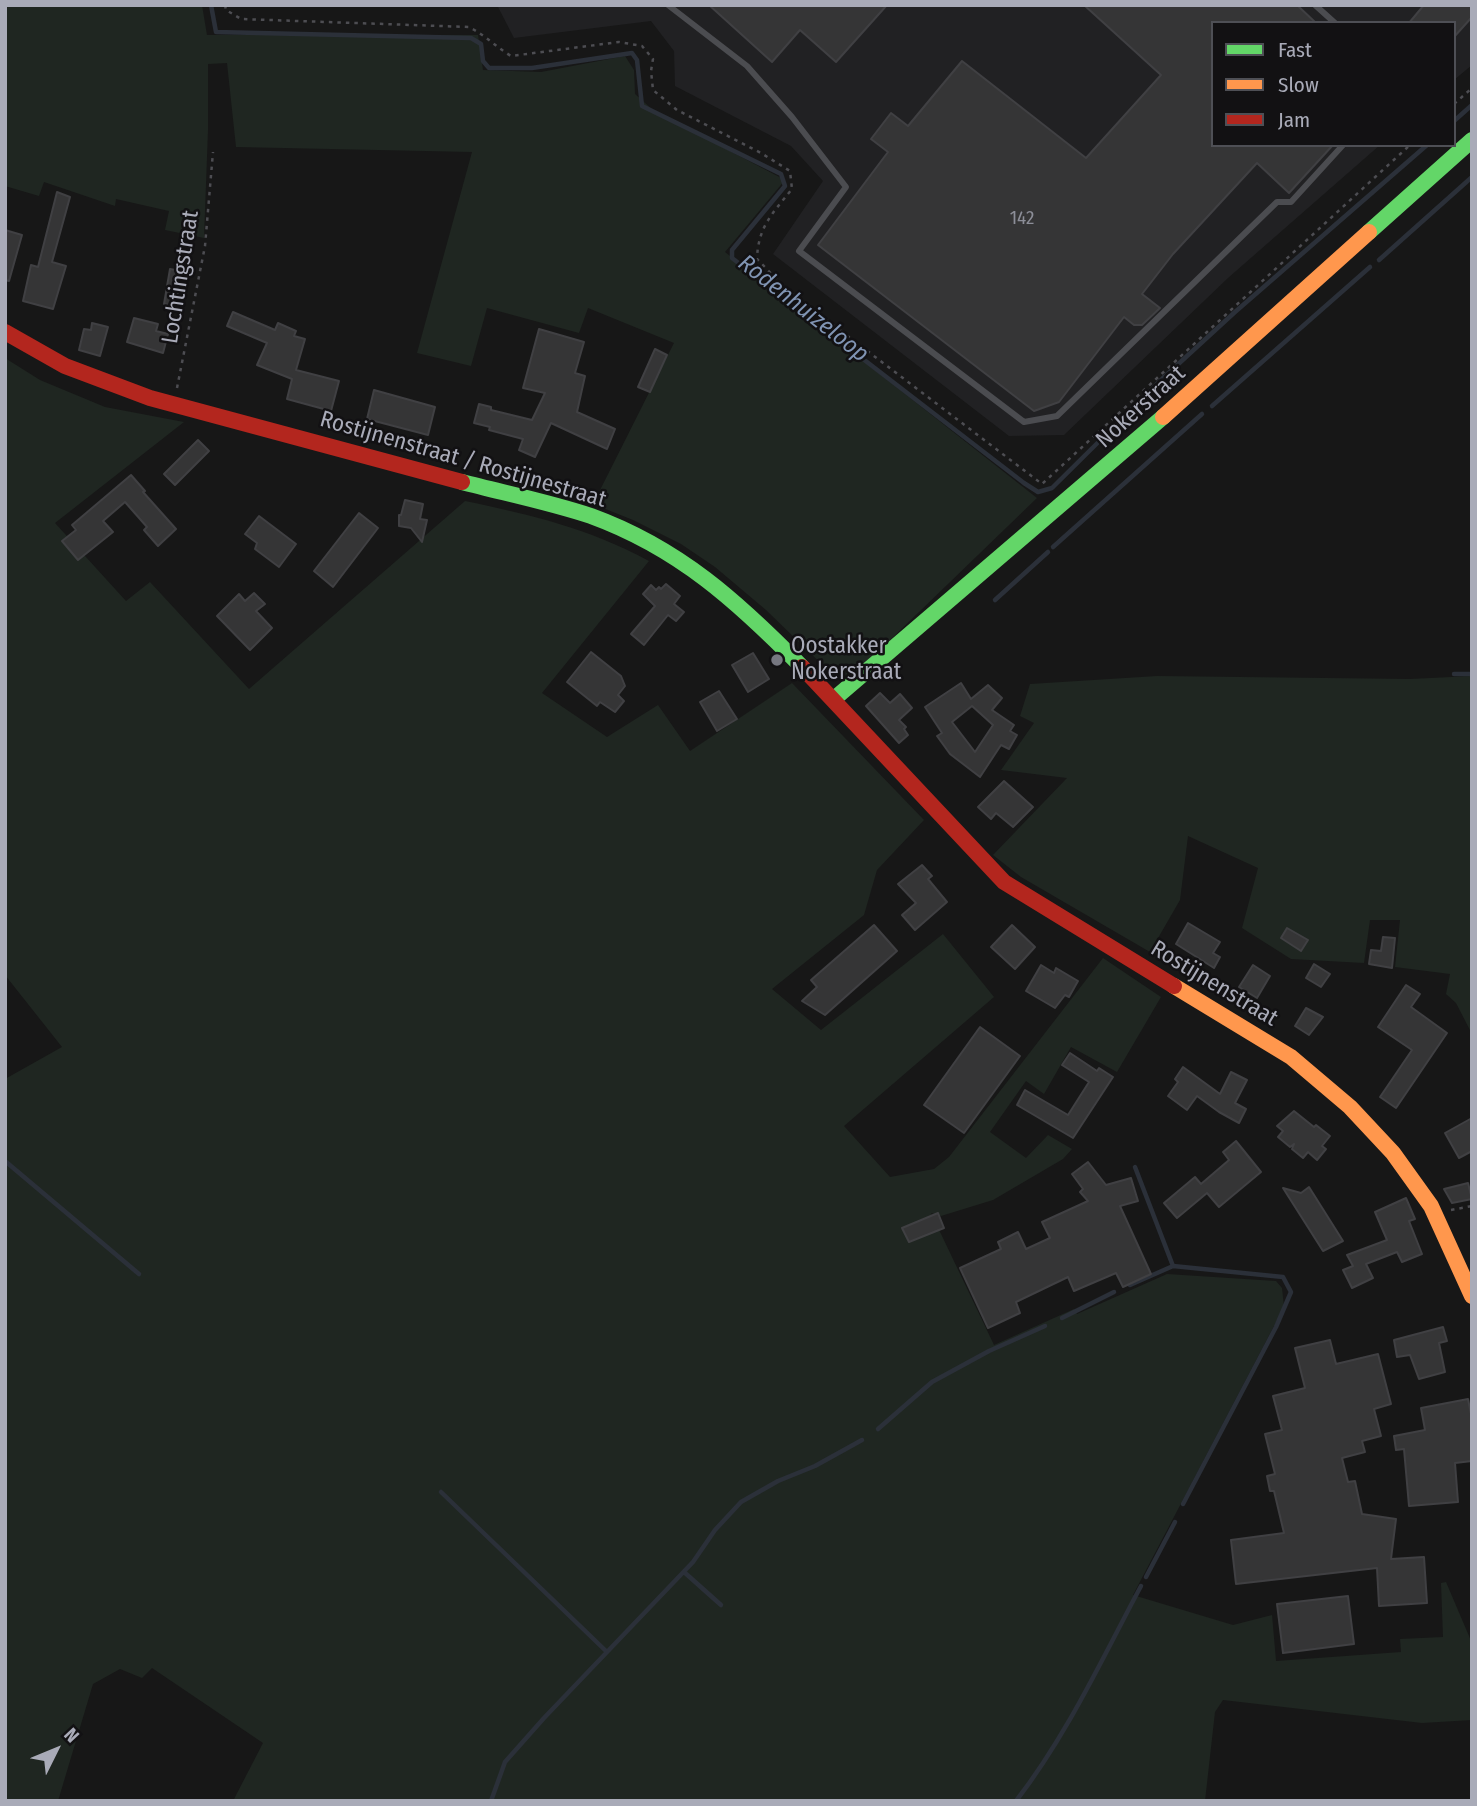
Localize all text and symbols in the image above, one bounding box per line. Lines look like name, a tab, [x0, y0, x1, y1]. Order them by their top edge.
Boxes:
legend	[1211, 21, 1456, 147]
text: Fast	[1278, 37, 1312, 63]
text: Slow	[1278, 72, 1319, 98]
text: Jam	[1278, 107, 1310, 133]
street label: Lochtingstraat	[157, 208, 205, 346]
house number: 142	[1010, 208, 1034, 230]
water label: Rodenhuizeloop	[732, 249, 874, 369]
street label: Nokerstraat	[1091, 360, 1191, 454]
street label: Rostijnenstraat / Rostijnestraat	[317, 406, 609, 514]
place label: Oostakker Nokerstraat	[791, 633, 901, 687]
marker: Oostakker Nokerstraat	[769, 652, 785, 668]
street label: Rostijnenstraat	[1145, 935, 1283, 1033]
north arrow	[21, 1715, 91, 1785]
text: N	[59, 1723, 84, 1747]

